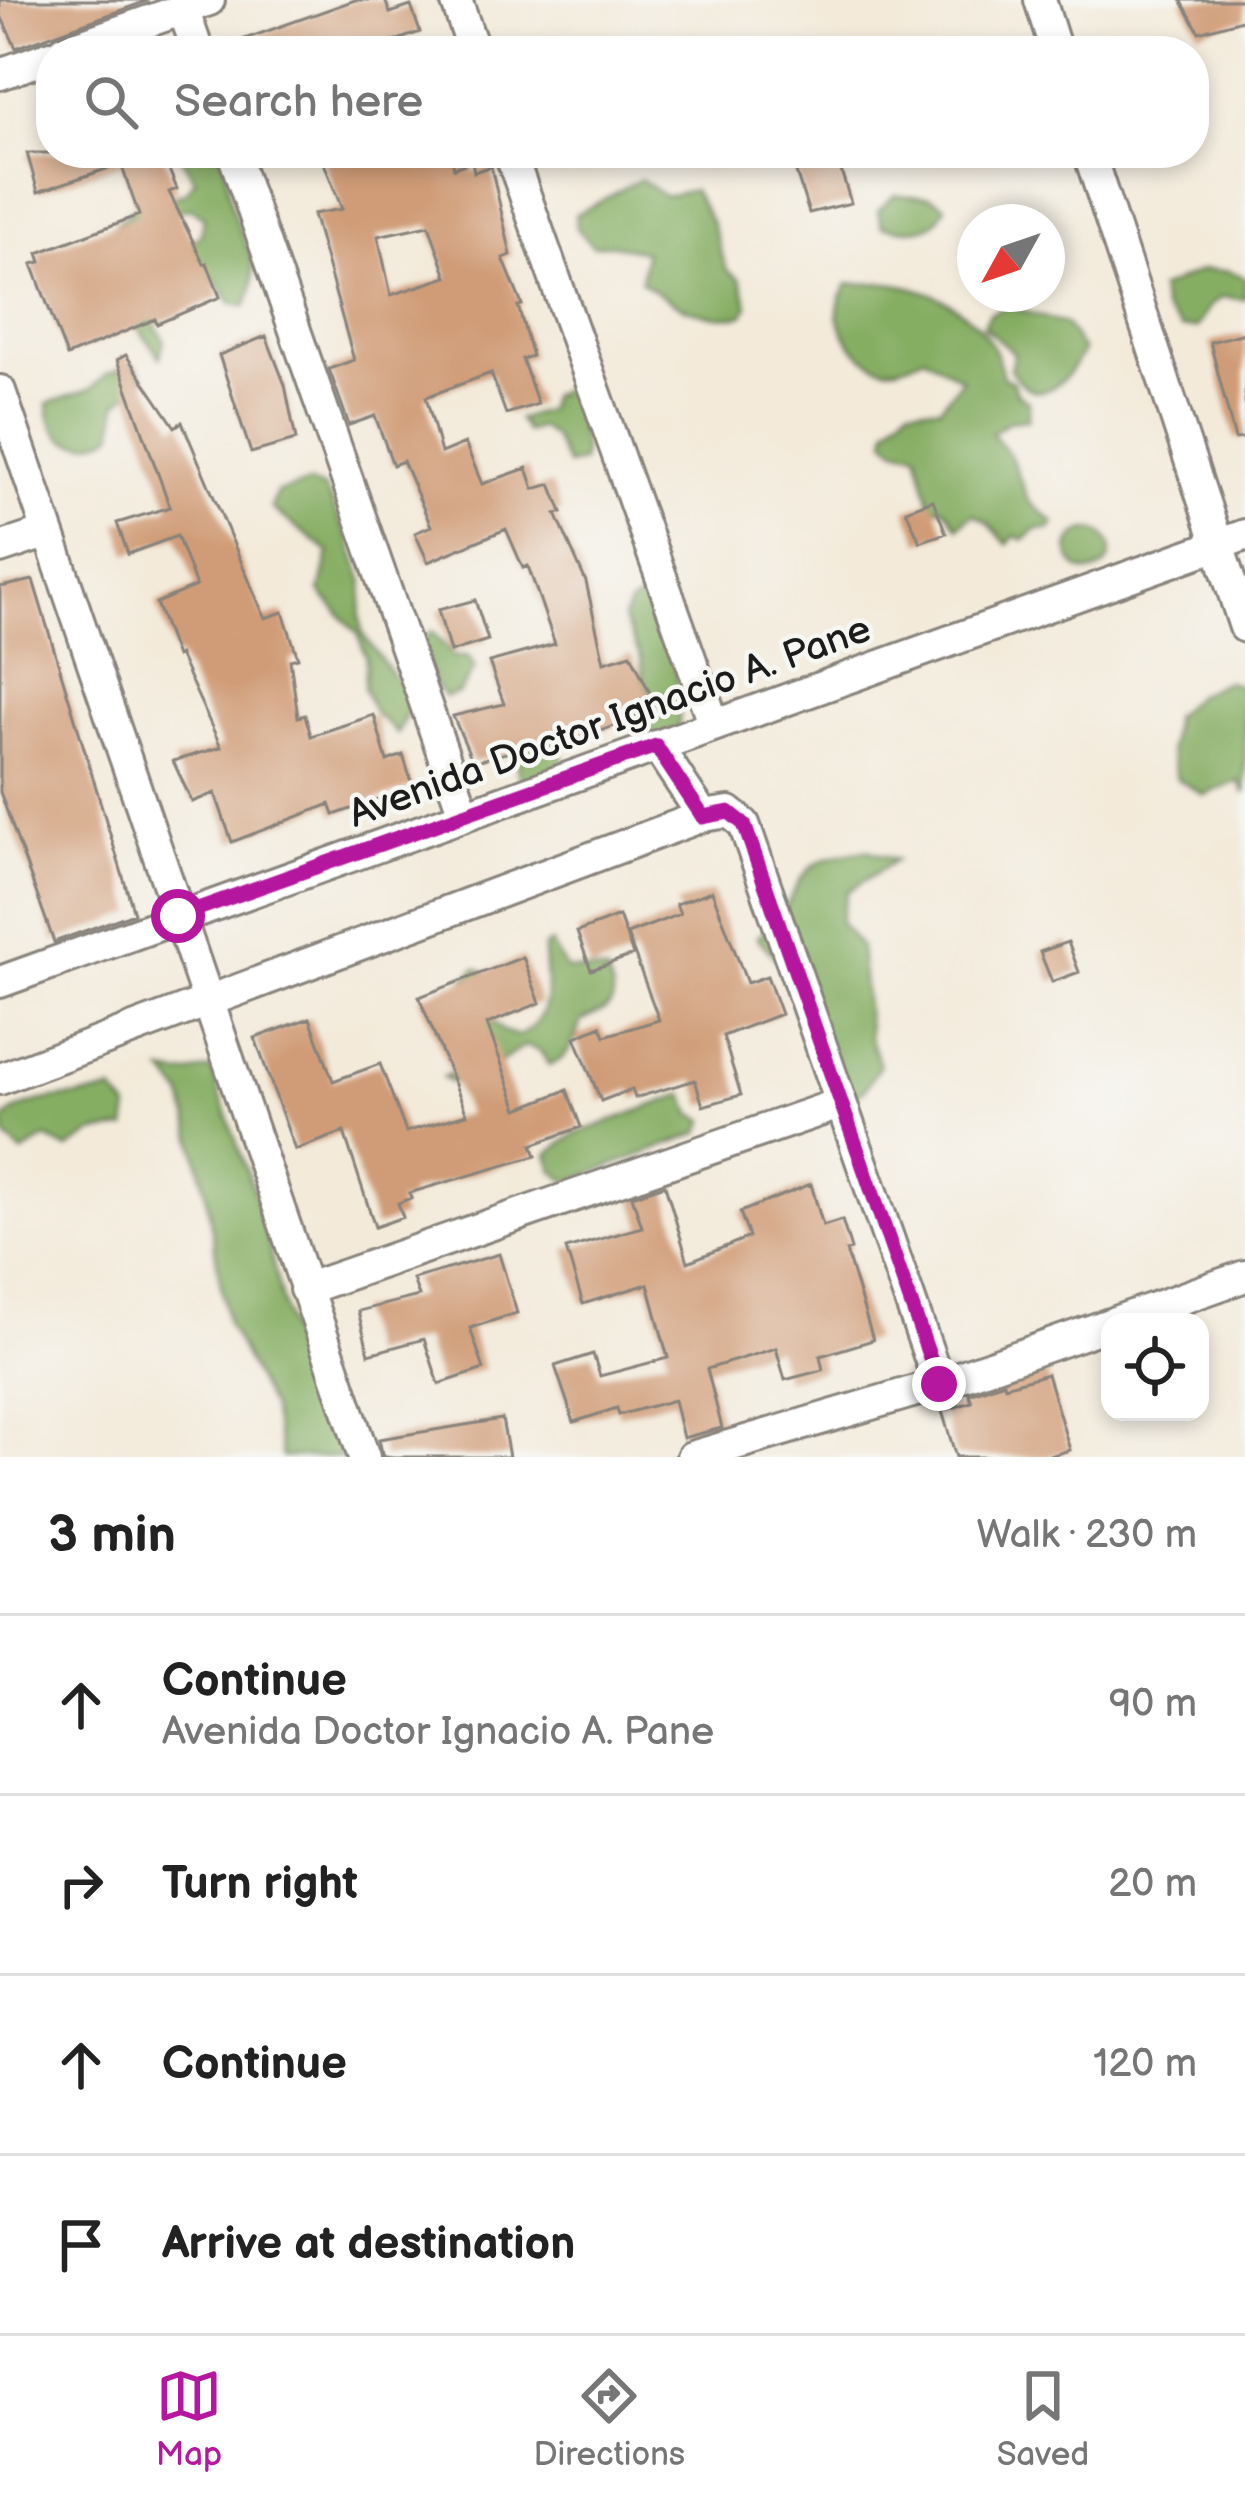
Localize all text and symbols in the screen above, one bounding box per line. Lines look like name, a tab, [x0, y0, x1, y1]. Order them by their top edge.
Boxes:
search box	[36, 36, 1209, 168]
icon: search	[78, 69, 144, 135]
text: Search here	[174, 75, 423, 130]
north arrow	[957, 204, 1065, 312]
street label: Avenida Doctor Ignacio A. Pane	[342, 606, 877, 839]
route start	[151, 889, 205, 943]
map controls	[1101, 1313, 1209, 1421]
button: locate	[1101, 1313, 1209, 1421]
route end	[912, 1357, 966, 1411]
text: 3 min	[48, 1505, 176, 1566]
text: Walk · 230 m	[976, 1512, 1197, 1559]
text: Continue	[162, 1654, 347, 1709]
icon: ahead	[48, 1672, 114, 1738]
text: 90 m	[1109, 1681, 1197, 1728]
text: Avenida Doctor Ignacio A. Pane	[162, 1709, 714, 1756]
icon: right	[48, 1852, 114, 1918]
text: Turn right	[162, 1857, 358, 1912]
text: 20 m	[1108, 1861, 1197, 1908]
icon: ahead	[48, 2032, 114, 2098]
text: Continue	[162, 2037, 347, 2092]
text: 120 m	[1093, 2041, 1197, 2088]
icon: arrive	[48, 2212, 114, 2278]
text: Arrive at destination	[162, 2217, 575, 2272]
tab: Map	[156, 2363, 222, 2475]
tab: Directions	[533, 2363, 685, 2475]
tab: Saved	[997, 2363, 1089, 2475]

